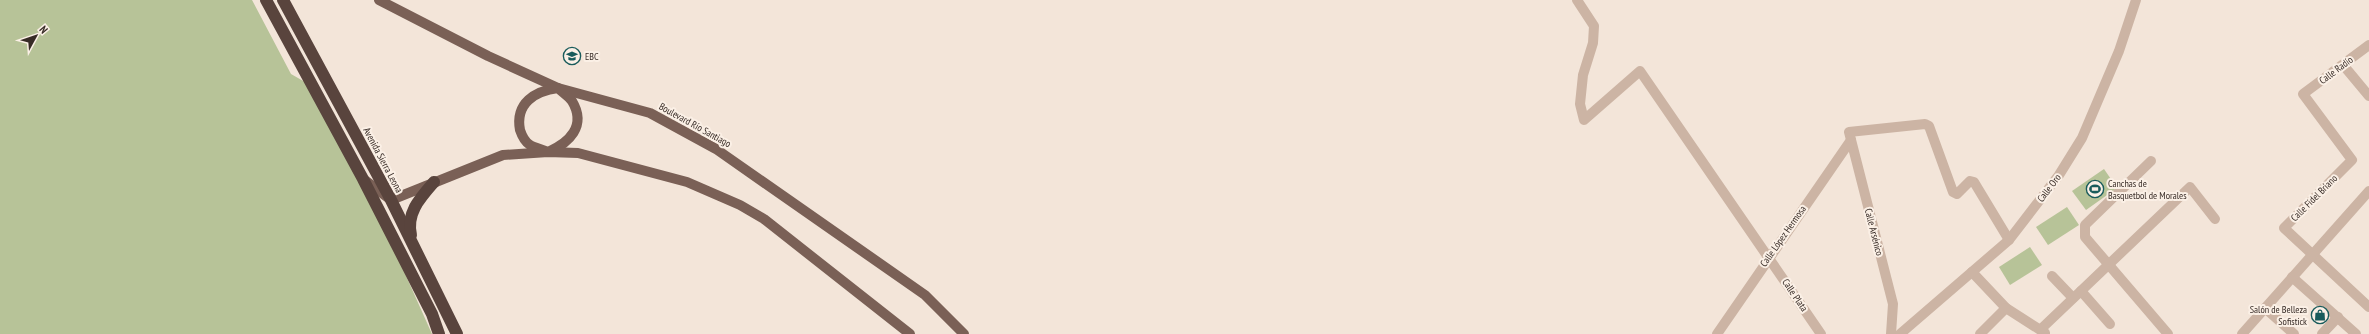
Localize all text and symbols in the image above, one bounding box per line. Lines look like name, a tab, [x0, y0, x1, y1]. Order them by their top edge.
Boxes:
north arrow	[16, 16, 56, 56]
text: N	[36, 23, 51, 36]
school or university icon: EBC	[562, 46, 582, 66]
place label: EBC	[585, 50, 599, 63]
street label: Calle Radio	[2317, 53, 2355, 87]
street label: Boulevard Río Santiago	[657, 100, 733, 150]
street label: Avenida Sierra Leona	[360, 125, 406, 195]
street label: Calle Oro	[2034, 171, 2064, 205]
street label: Calle Fidel Briano	[2288, 172, 2340, 224]
place label: Canchas de Basquetbol de Morales	[2108, 177, 2187, 202]
sports icon: Canchas de Basquetbol de Morales	[2085, 179, 2105, 199]
street label: Calle López Hermosa	[1757, 203, 1809, 269]
street label: Calle Arsénico	[1862, 207, 1886, 257]
street label: Calle Plata	[1779, 276, 1811, 314]
place label: Salón de Belleza Sofistick	[2250, 303, 2307, 328]
shop icon: Salón de Belleza Sofistick	[2310, 305, 2330, 325]

